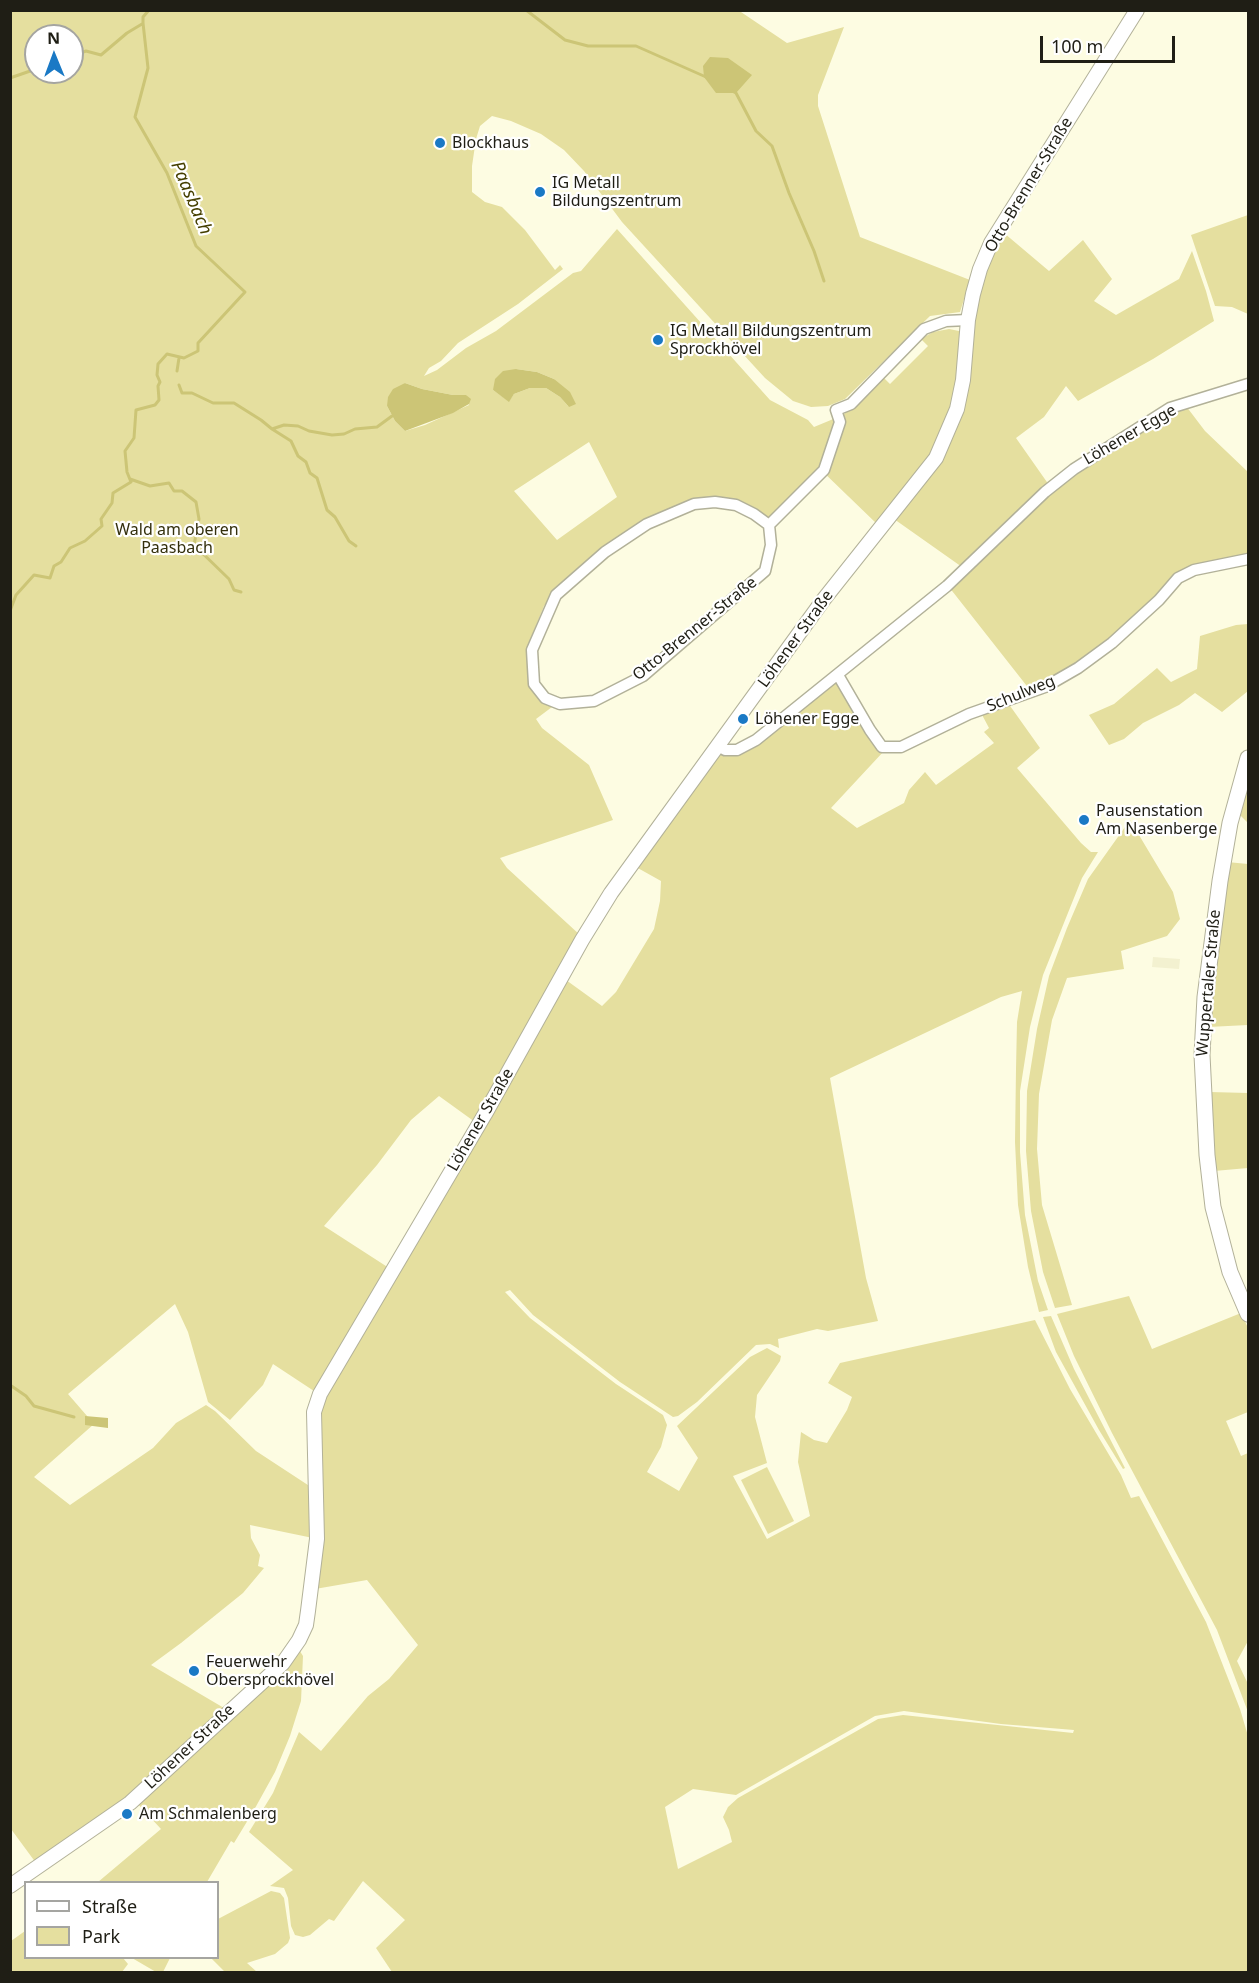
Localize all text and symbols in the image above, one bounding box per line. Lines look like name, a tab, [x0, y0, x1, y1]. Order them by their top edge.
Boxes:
north arrow	[24, 24, 84, 84]
scale bar	[1043, 24, 1178, 62]
text: N	[47, 27, 60, 49]
text: 100 m	[1051, 34, 1103, 58]
street label: Otto-Brenner-Straße	[981, 114, 1077, 256]
place label: Blockhaus	[452, 133, 529, 153]
marker: Blockhaus	[433, 136, 447, 150]
water label: Paasbach	[166, 158, 216, 238]
place label: IG Metall Bildungszentrum	[552, 173, 681, 211]
marker: IG Metall Bildungszentrum	[533, 185, 547, 199]
place label: IG Metall Bildungszentrum Sprockhövel	[670, 321, 871, 359]
marker: IG Metall Bildungszentrum Sprockhövel	[651, 333, 665, 347]
street label: Löhener Egge	[1080, 401, 1180, 469]
park label: Wald am oberen Paasbach	[115, 520, 239, 558]
street label: Otto-Brenner-Straße	[629, 573, 761, 685]
street label: Löhener Straße	[754, 587, 838, 691]
street label: Schulweg	[984, 672, 1058, 716]
place label: Löhener Egge	[755, 709, 859, 729]
marker: Löhener Egge	[736, 712, 750, 726]
place label: Pausenstation Am Nasenberge	[1096, 801, 1217, 839]
marker: Pausenstation Am Nasenberge	[1077, 813, 1091, 827]
street label: Wuppertaler Straße	[1193, 909, 1225, 1057]
street label: Löhener Straße	[444, 1065, 518, 1175]
place label: Feuerwehr Obersprockhövel	[206, 1652, 334, 1690]
marker: Feuerwehr Obersprockhövel	[187, 1664, 201, 1678]
street label: Löhener Straße	[141, 1701, 239, 1793]
place label: Am Schmalenberg	[139, 1804, 277, 1824]
marker: Am Schmalenberg	[120, 1807, 134, 1821]
legend	[24, 1881, 219, 1959]
text: Straße	[82, 1894, 137, 1918]
text: Park	[82, 1924, 120, 1948]

